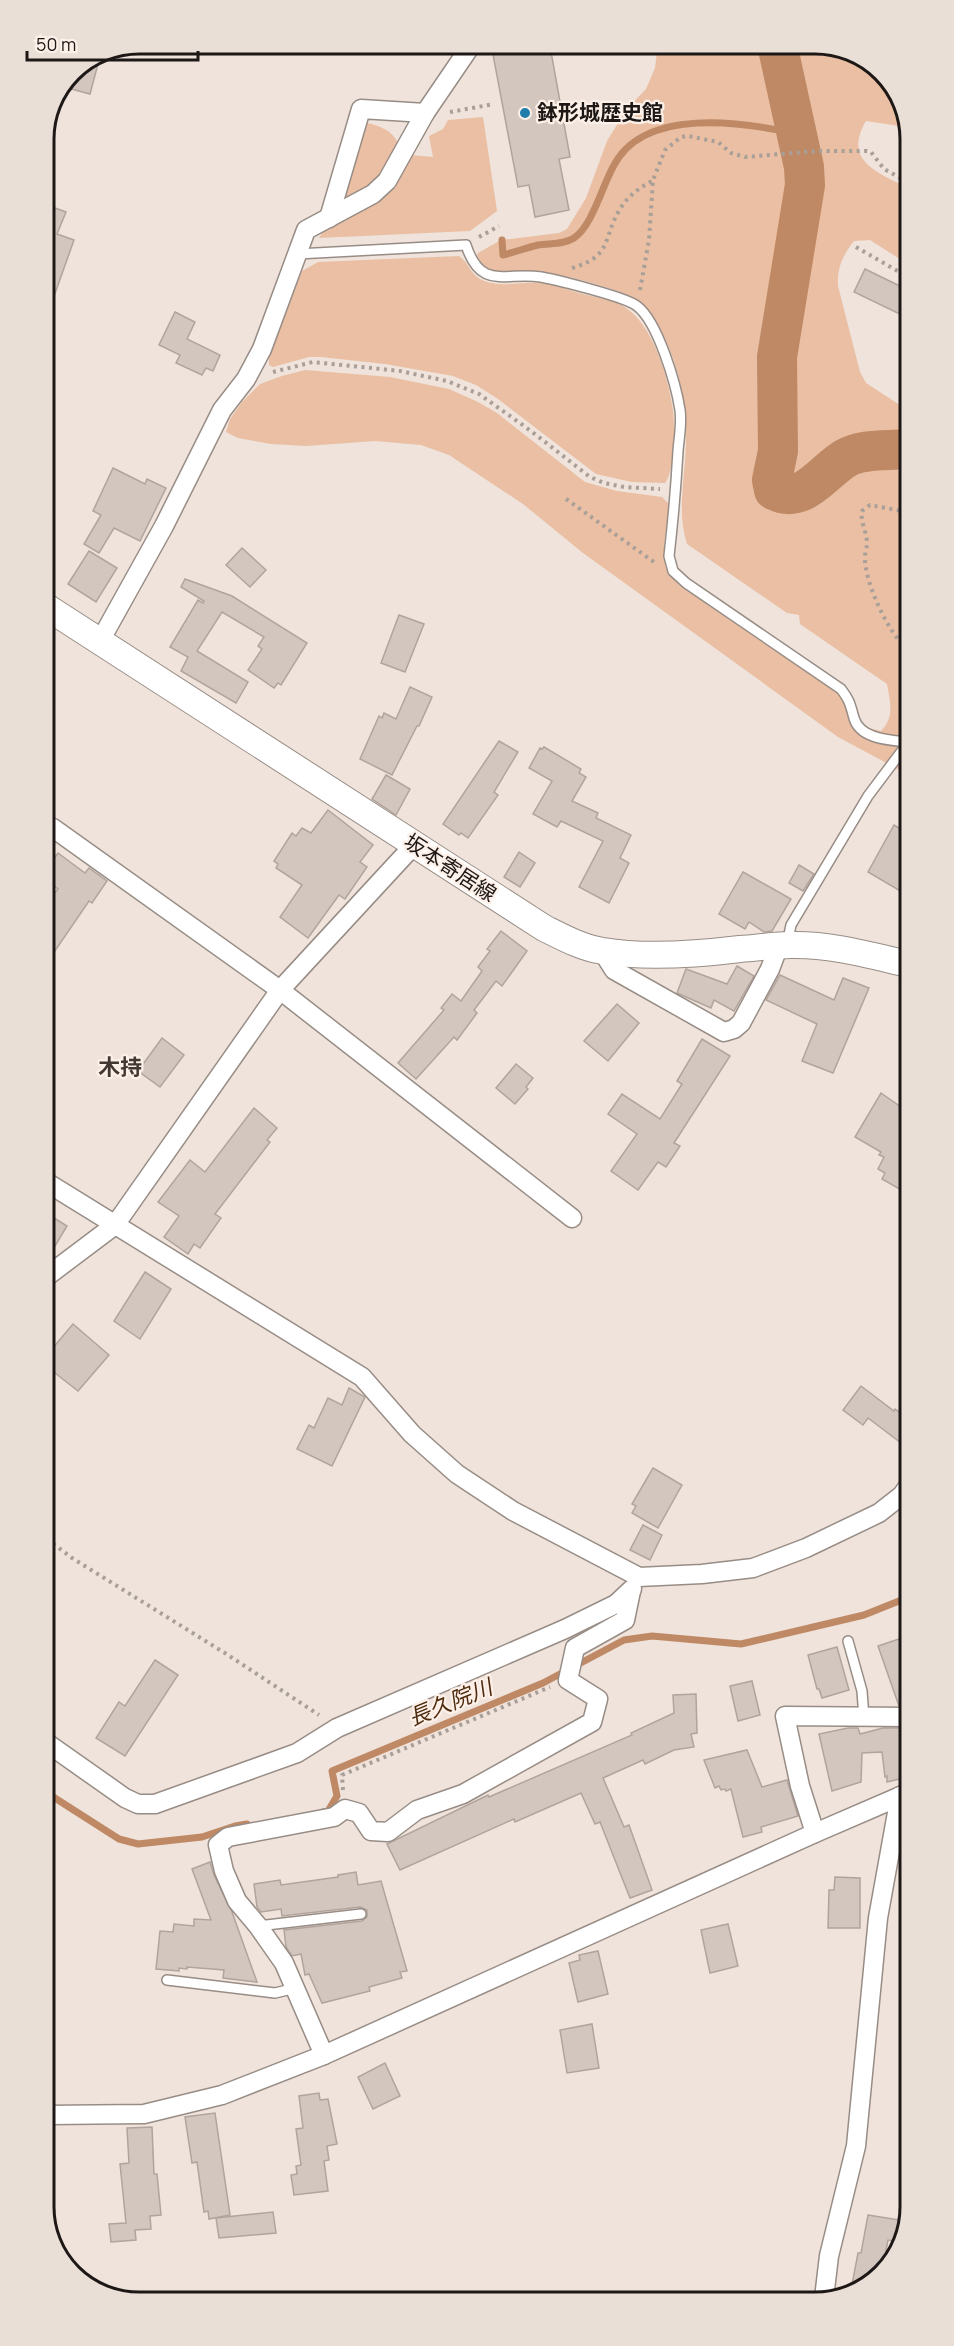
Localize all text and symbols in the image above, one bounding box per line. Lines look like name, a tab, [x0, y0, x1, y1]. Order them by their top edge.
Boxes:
scale bar	[27, 24, 198, 62]
text: 50 m	[36, 32, 76, 56]
place label: 鉢形城歴史館	[537, 98, 663, 126]
marker: 鉢形城歴史館	[518, 106, 532, 120]
street label: 坂本寄居線	[399, 827, 502, 907]
district label: 木持	[98, 1052, 142, 1082]
water label: 長久院川	[404, 1671, 498, 1732]

